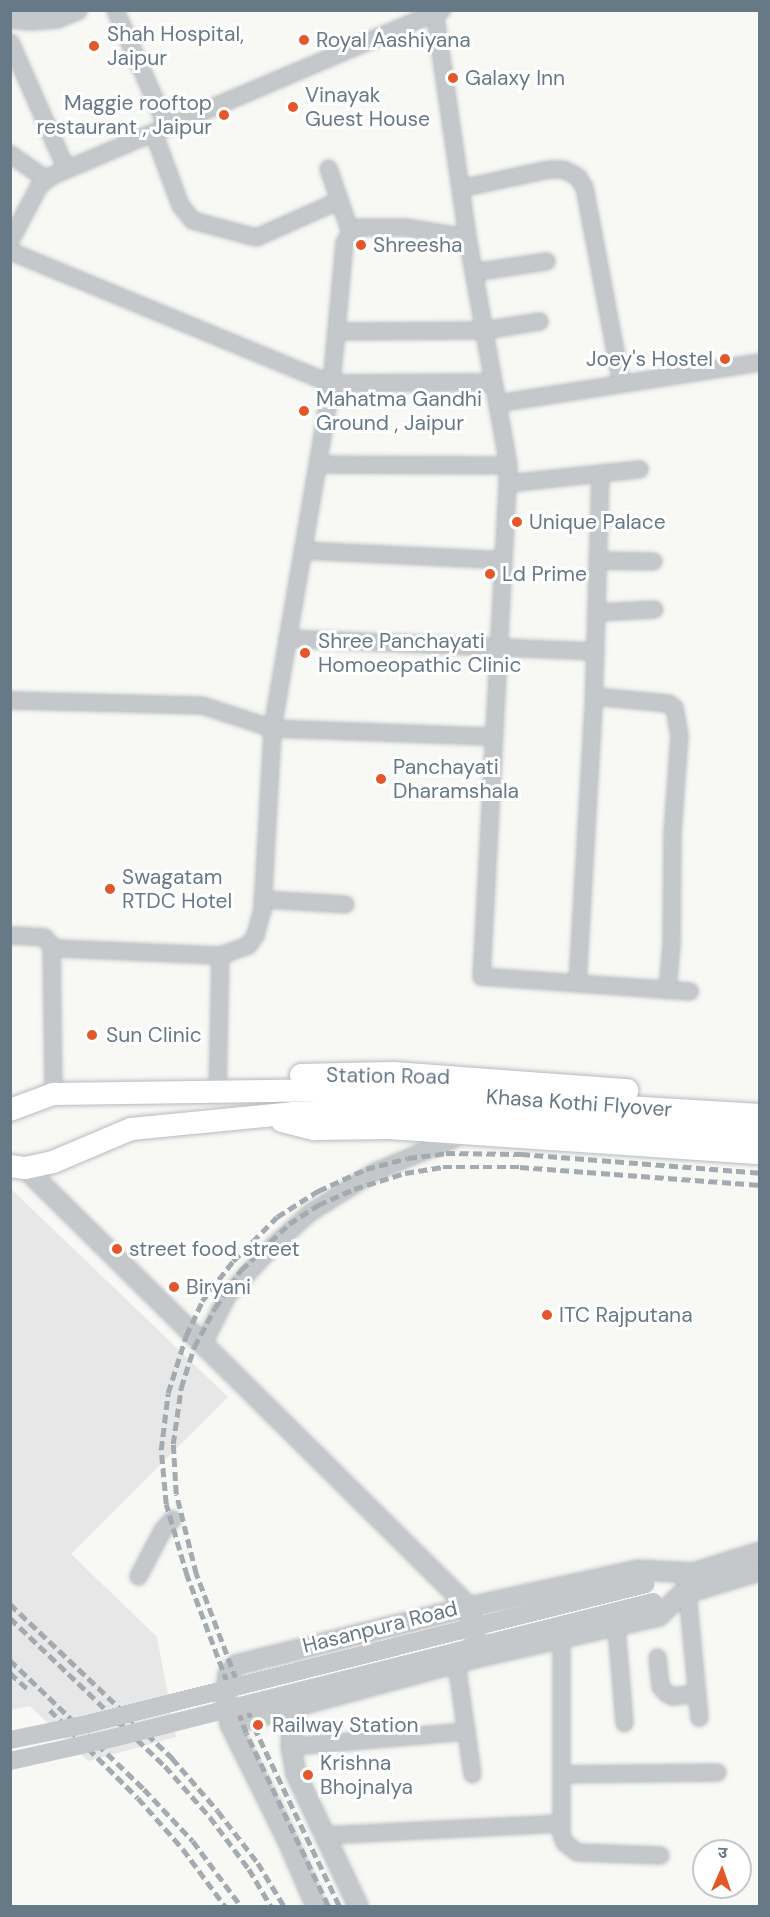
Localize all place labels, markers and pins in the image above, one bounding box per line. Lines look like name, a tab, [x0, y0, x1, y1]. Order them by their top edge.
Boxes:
place label: Shah Hospital, Jaipur	[107, 21, 244, 71]
place label: Royal Aashiyana	[316, 27, 471, 53]
marker: Royal Aashiyana	[297, 33, 311, 47]
marker: Shah Hospital, Jaipur	[85, 37, 103, 55]
place label: Galaxy Inn	[465, 65, 565, 91]
marker: Galaxy Inn	[446, 71, 460, 85]
place label: Vinayak Guest House	[305, 82, 430, 132]
place label: Maggie rooftop restaurant , Jaipur	[37, 90, 212, 140]
marker: Vinayak Guest House	[286, 100, 300, 114]
marker: Maggie rooftop restaurant , Jaipur	[217, 108, 231, 122]
place label: Shreesha	[373, 232, 463, 258]
marker: Shreesha	[354, 238, 368, 252]
place label: Joey's Hostel	[586, 346, 713, 372]
marker: Joey's Hostel	[718, 352, 732, 366]
place label: Mahatma Gandhi Ground , Jaipur	[316, 386, 482, 436]
marker: Mahatma Gandhi Ground , Jaipur	[297, 404, 311, 418]
place label: Unique Palace	[529, 509, 666, 535]
marker: Unique Palace	[510, 515, 524, 529]
place label: Ld Prime	[502, 561, 587, 587]
marker: Ld Prime	[483, 567, 497, 581]
place label: Shree Panchayati Homoeopathic Clinic	[318, 628, 521, 678]
marker: Shree Panchayati Homoeopathic Clinic	[296, 644, 314, 662]
place label: Panchayati Dharamshala	[393, 754, 519, 804]
marker: Panchayati Dharamshala	[374, 772, 388, 786]
place label: Swagatam RTDC Hotel	[122, 864, 232, 914]
marker: Swagatam RTDC Hotel	[103, 882, 117, 896]
place label: Sun Clinic	[106, 1022, 202, 1048]
marker: Sun Clinic	[83, 1026, 101, 1044]
place label: street food street	[129, 1236, 300, 1262]
marker: street food street	[110, 1242, 124, 1256]
place label: Biryani	[186, 1274, 251, 1300]
marker: Biryani	[167, 1280, 181, 1294]
place label: ITC Rajputana	[559, 1302, 693, 1328]
marker: ITC Rajputana	[540, 1308, 554, 1322]
place label: Railway Station	[272, 1712, 419, 1738]
marker: Railway Station	[249, 1716, 267, 1734]
place label: Krishna Bhojnalya	[320, 1750, 413, 1800]
marker: Krishna Bhojnalya	[301, 1768, 315, 1782]

